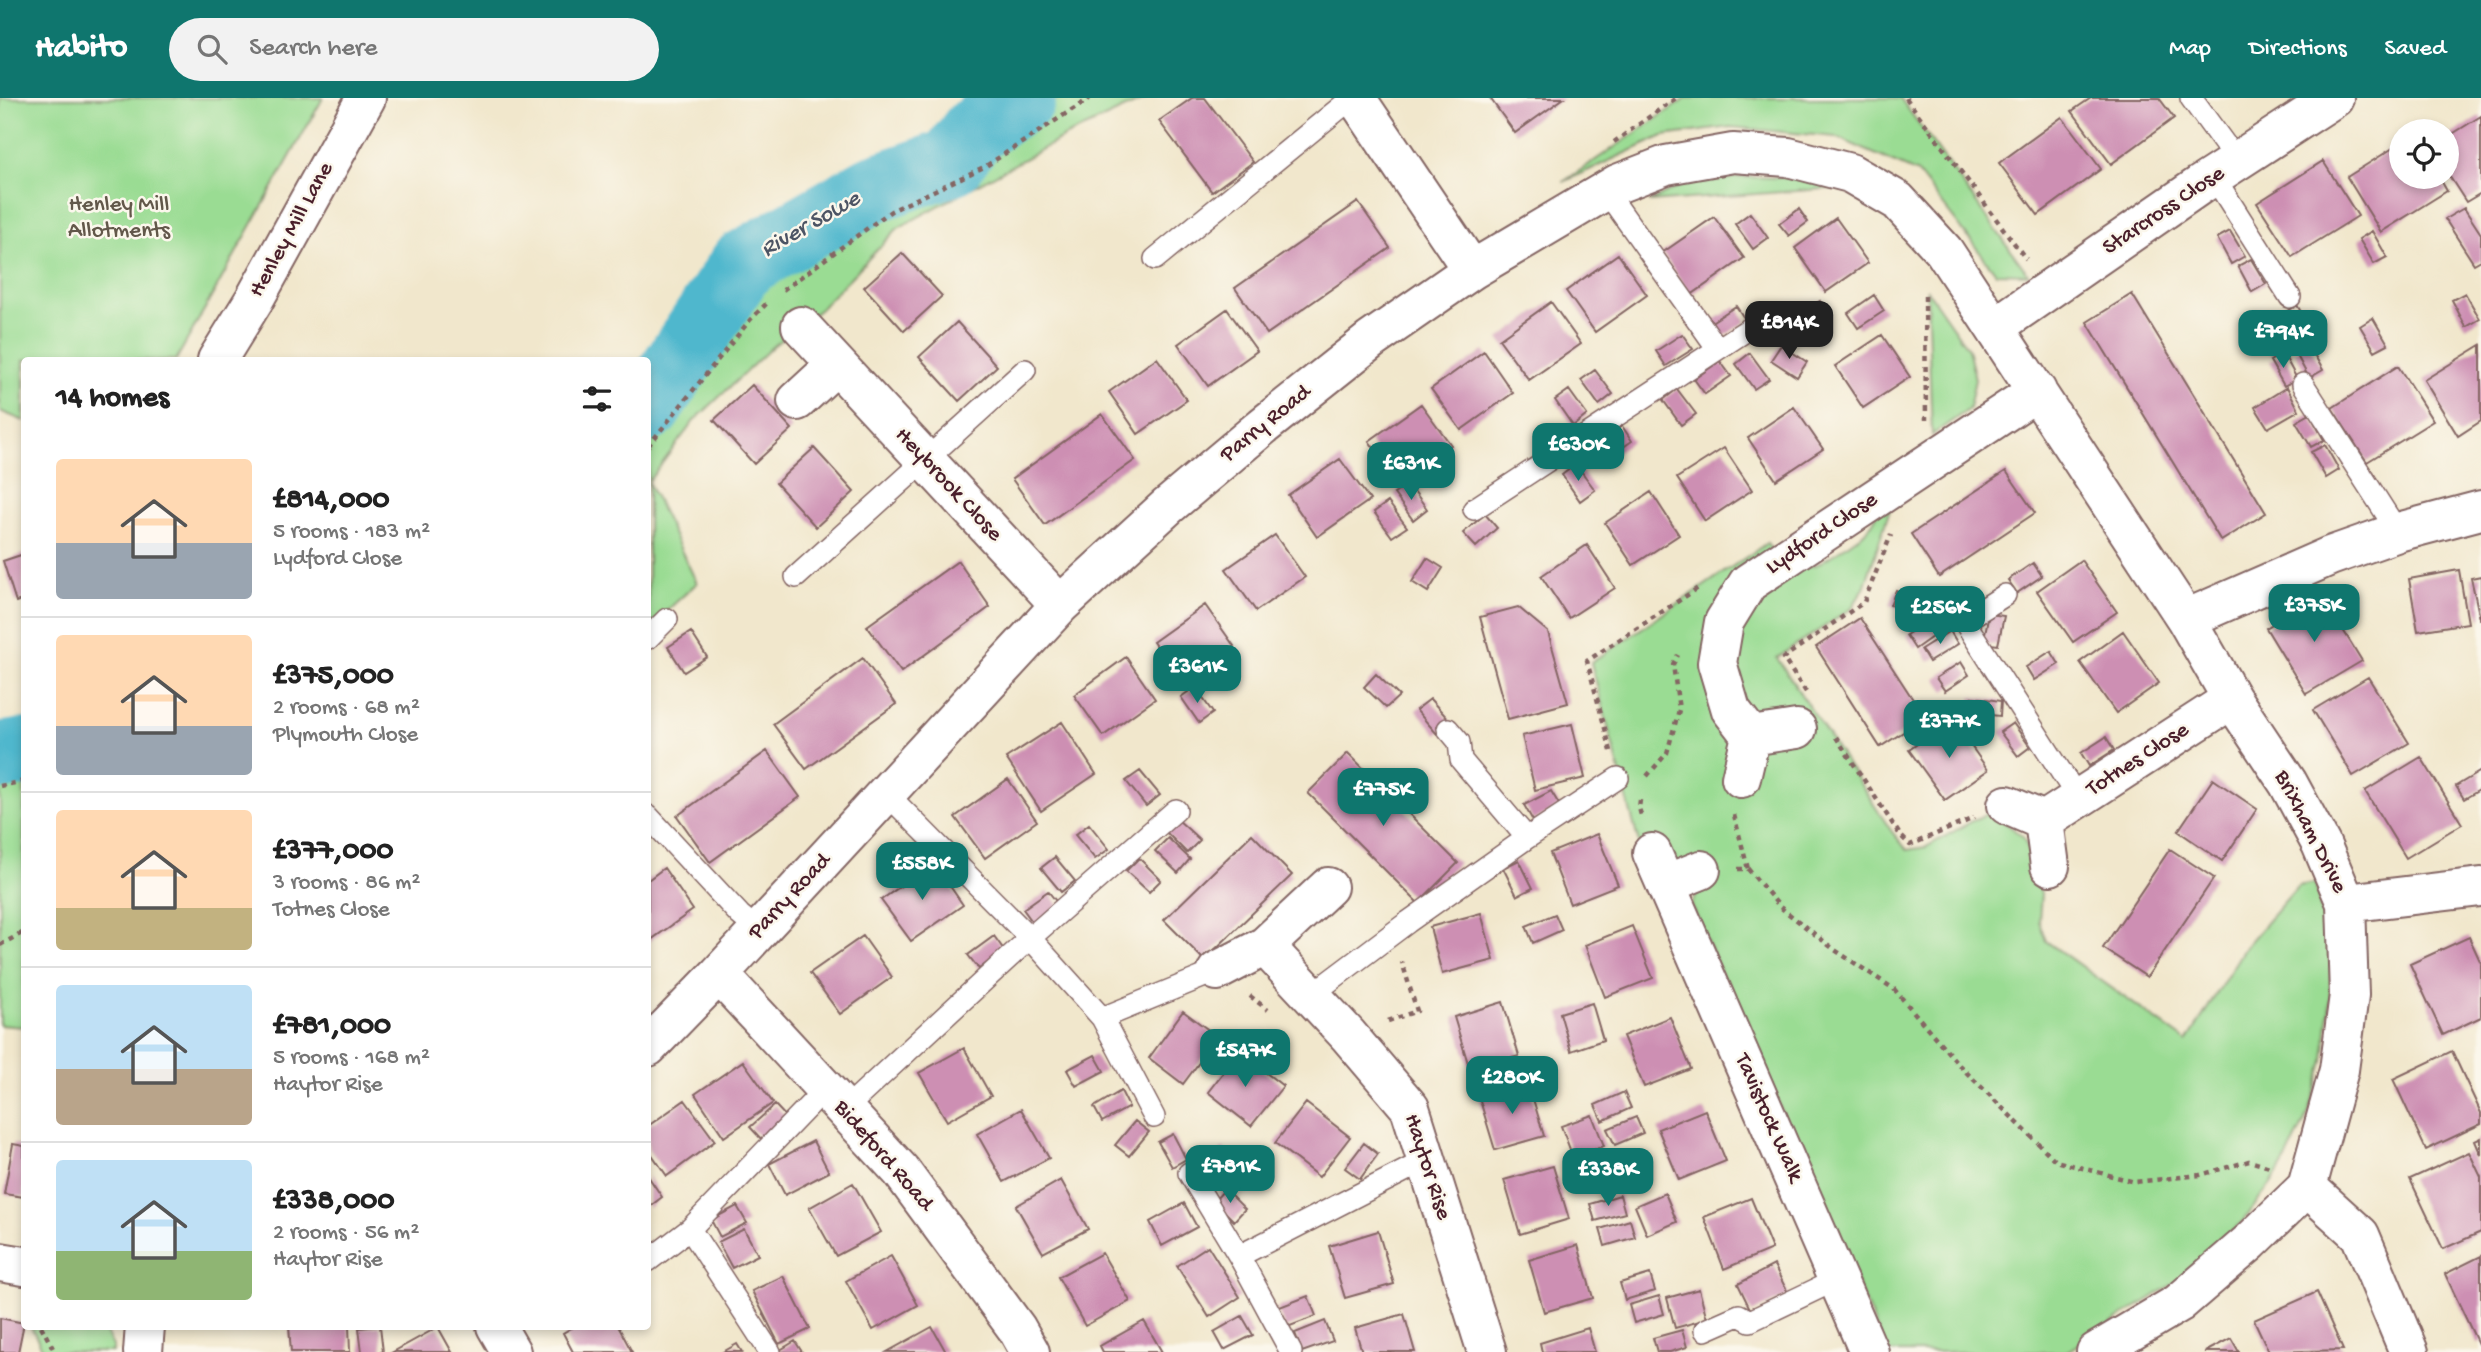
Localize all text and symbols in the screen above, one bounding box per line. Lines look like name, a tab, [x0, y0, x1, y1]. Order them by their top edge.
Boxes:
search box	[169, 18, 659, 81]
text: Habito	[35, 30, 127, 68]
icon: search	[193, 30, 231, 68]
text: Search here	[249, 34, 377, 65]
text: Map	[2169, 35, 2211, 64]
text: Directions	[2249, 35, 2347, 64]
text: Saved	[2385, 35, 2446, 64]
map controls	[2389, 119, 2459, 189]
button: locate	[2389, 119, 2459, 189]
street label: Henley Mill Lane	[244, 157, 341, 302]
street label: Starcross Close	[2098, 160, 2231, 262]
water label: River Sowe	[756, 184, 867, 265]
park label: Henley Mill Allotments	[68, 192, 171, 245]
pin: £814K	[1740, 302, 1838, 361]
text: £814K	[1761, 310, 1817, 337]
pin: £794K	[2234, 310, 2332, 370]
text: £794K	[2254, 319, 2312, 346]
street label: Parry Road	[1214, 378, 1318, 469]
icon: filters	[578, 380, 616, 418]
text: 14 homes	[56, 382, 169, 417]
street label: Heybrook Close	[888, 422, 1008, 548]
pin: £630K	[1529, 424, 1627, 483]
text: £630K	[1548, 432, 1608, 459]
pin: £631K	[1362, 442, 1460, 502]
text: £631K	[1383, 451, 1439, 478]
text: £814,000	[273, 484, 390, 519]
street label: Lydford Close	[1761, 486, 1884, 581]
icon: home	[112, 487, 196, 571]
text: 5 rooms · 183 m²	[273, 519, 430, 546]
text: Lydford Close	[273, 546, 402, 573]
pin: £375K	[2265, 584, 2363, 644]
pin: £256K	[1891, 587, 1989, 646]
text: £375K	[2285, 593, 2343, 620]
text: £256K	[1911, 595, 1969, 622]
pin: £361K	[1148, 646, 1246, 705]
text: £361K	[1169, 654, 1225, 681]
text: £375,000	[273, 660, 394, 695]
icon: home	[112, 663, 196, 747]
text: 2 rooms · 68 m²	[273, 695, 420, 722]
pin: £377K	[1900, 700, 1998, 760]
text: £377K	[1920, 709, 1978, 736]
street label: Totnes Close	[2080, 716, 2195, 804]
text: Plymouth Close	[273, 722, 418, 749]
street label: Brixham Drive	[2267, 765, 2353, 899]
pin: £775K	[1334, 768, 1432, 828]
text: £775K	[1354, 777, 1412, 804]
text: £377,000	[273, 835, 394, 870]
icon: home	[112, 838, 196, 922]
pin: £558K	[873, 842, 971, 902]
street label: Parry Road	[742, 847, 838, 947]
text: £558K	[892, 851, 952, 878]
text: 3 rooms · 86 m²	[273, 870, 420, 897]
text: Totnes Close	[273, 897, 390, 924]
text: £781,000	[273, 1010, 391, 1045]
icon: home	[112, 1013, 196, 1097]
pin: £547K	[1196, 1030, 1294, 1089]
text: £547K	[1216, 1038, 1274, 1065]
text: 5 rooms · 168 m²	[273, 1045, 430, 1072]
street label: Tavistock Walk	[1727, 1048, 1809, 1189]
pin: £280K	[1463, 1056, 1561, 1116]
text: £280K	[1482, 1065, 1542, 1092]
text: Haytor Rise	[273, 1072, 383, 1099]
street label: Bideford Road	[827, 1094, 940, 1218]
street label: Haytor Rise	[1397, 1111, 1457, 1224]
pin: £781K	[1181, 1146, 1279, 1205]
pin: £338K	[1559, 1148, 1657, 1208]
text: £781K	[1202, 1154, 1258, 1181]
text: £338K	[1578, 1157, 1638, 1184]
text: £338,000	[273, 1185, 394, 1220]
icon: home	[112, 1188, 196, 1272]
text: 2 rooms · 56 m²	[273, 1220, 419, 1247]
text: Haytor Rise	[273, 1247, 383, 1274]

